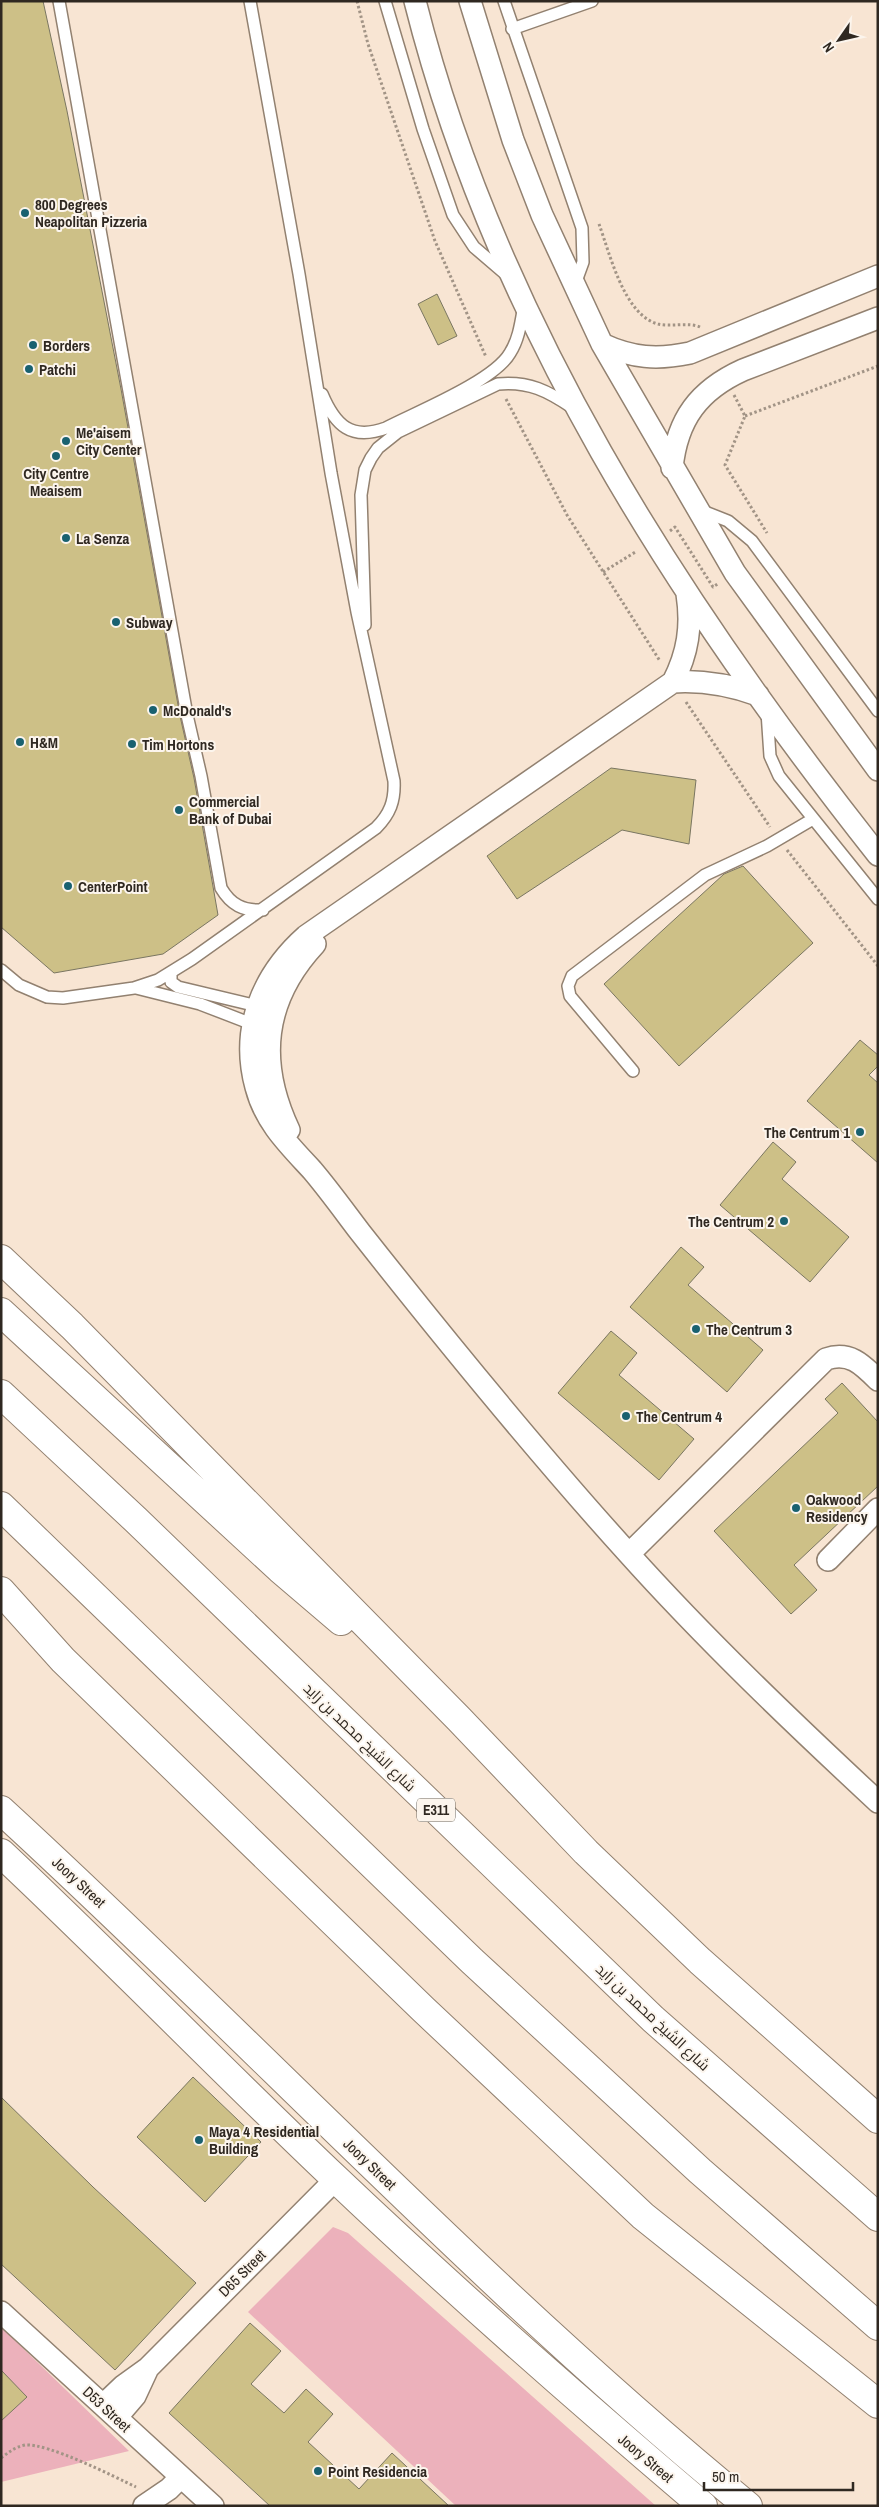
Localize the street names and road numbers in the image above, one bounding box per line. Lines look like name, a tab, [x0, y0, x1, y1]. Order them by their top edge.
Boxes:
street label: شارع الشيخ محمد بن زايد	[298, 1678, 421, 1797]
road number: E311	[417, 1798, 455, 1822]
street label: Joory Street	[48, 1852, 111, 1913]
street label: شارع الشيخ محمد بن زايد	[591, 1959, 715, 2076]
street label: Joory Street	[339, 2133, 402, 2195]
street label: D65 Street	[214, 2244, 271, 2301]
street label: D53 Street	[78, 2381, 136, 2437]
street label: Joory Street	[614, 2429, 679, 2488]

